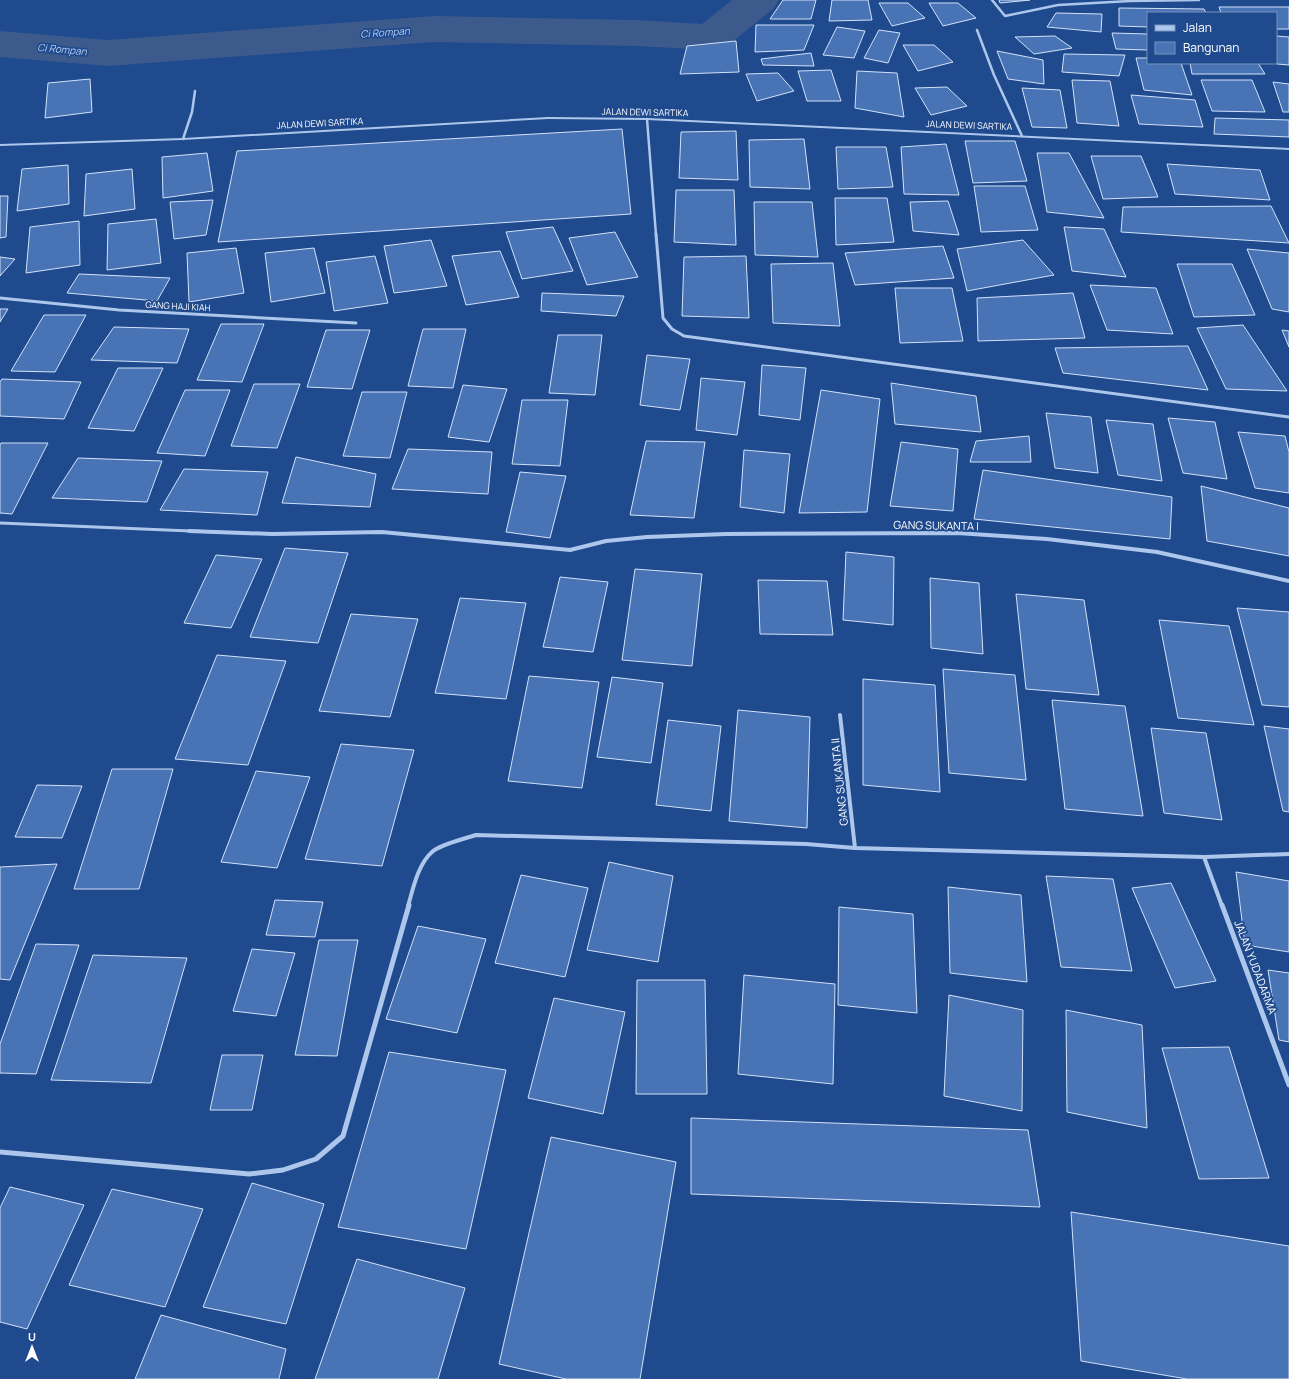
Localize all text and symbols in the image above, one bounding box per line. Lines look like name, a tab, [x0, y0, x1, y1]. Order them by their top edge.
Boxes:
legend	[1147, 12, 1277, 64]
text: Jalan	[1183, 19, 1212, 36]
water label: Ci Rompan	[360, 23, 411, 41]
text: Bangunan	[1183, 39, 1239, 56]
water label: Ci Rompan	[37, 40, 88, 58]
street label: JALAN DEWI SARTIKA	[601, 105, 689, 119]
street label: JALAN DEWI SARTIKA	[276, 114, 364, 132]
street label: JALAN DEWI SARTIKA	[925, 117, 1013, 133]
street label: GANG HAJI KIAH	[145, 298, 211, 314]
street label: GANG SUKANTA I	[893, 517, 979, 533]
street label: GANG SUKANTA II	[827, 737, 851, 827]
street label: JALAN YUDADARMA	[1231, 918, 1281, 1016]
north arrow	[12, 1327, 52, 1367]
text: U	[28, 1329, 36, 1344]

